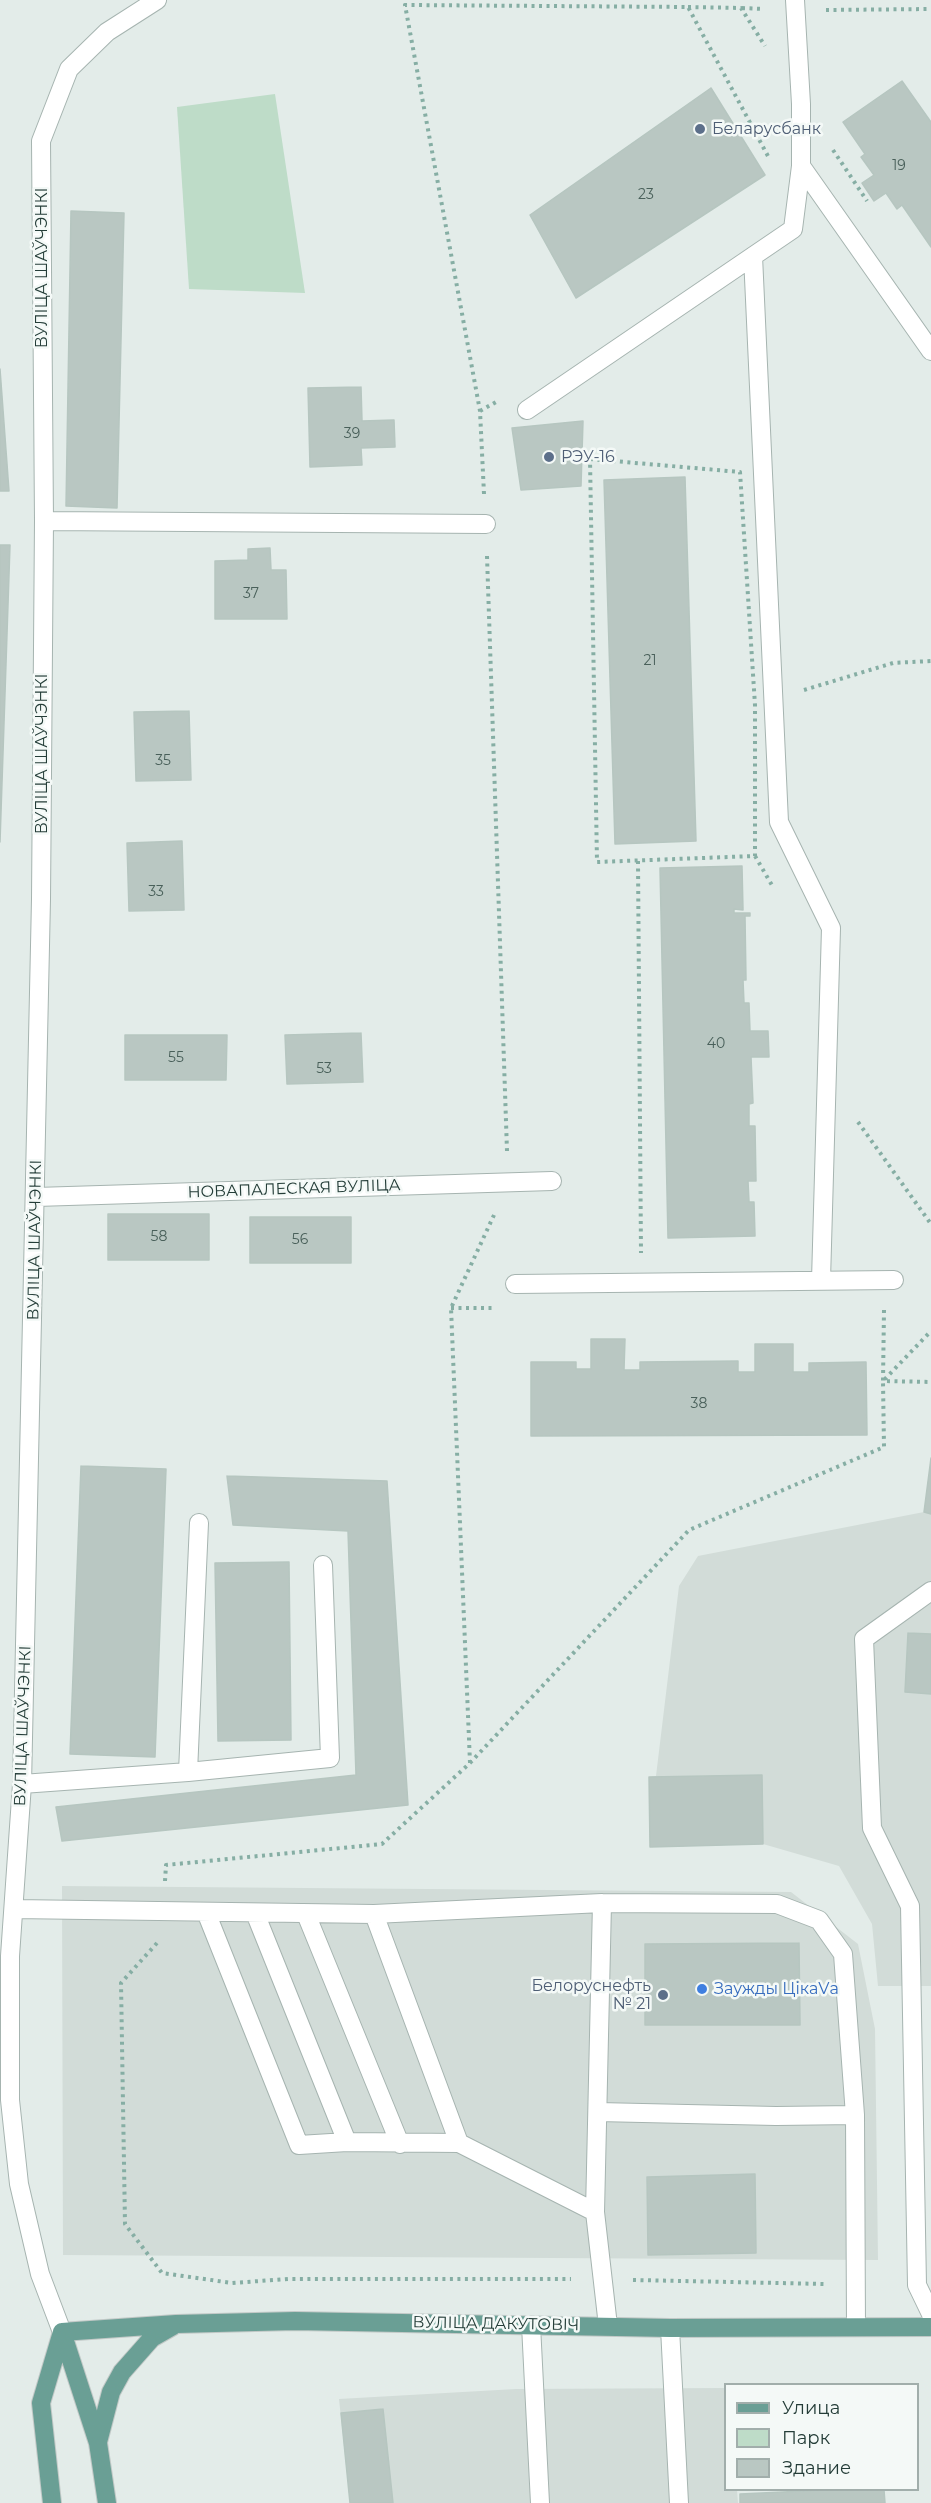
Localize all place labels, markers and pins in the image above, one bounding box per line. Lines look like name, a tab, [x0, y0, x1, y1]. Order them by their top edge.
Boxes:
place label: Беларусбанк	[712, 119, 821, 139]
marker: Беларусбанк	[693, 122, 707, 136]
place label: РЭУ-16	[561, 447, 615, 467]
marker: РЭУ-16	[542, 450, 556, 464]
place label: Белоруснефть № 21	[531, 1976, 651, 2014]
place label: Заужды ЦікаVа	[714, 1979, 839, 1999]
marker: Заужды ЦікаVа	[695, 1982, 709, 1996]
marker: Белоруснефть № 21	[656, 1988, 670, 2002]

